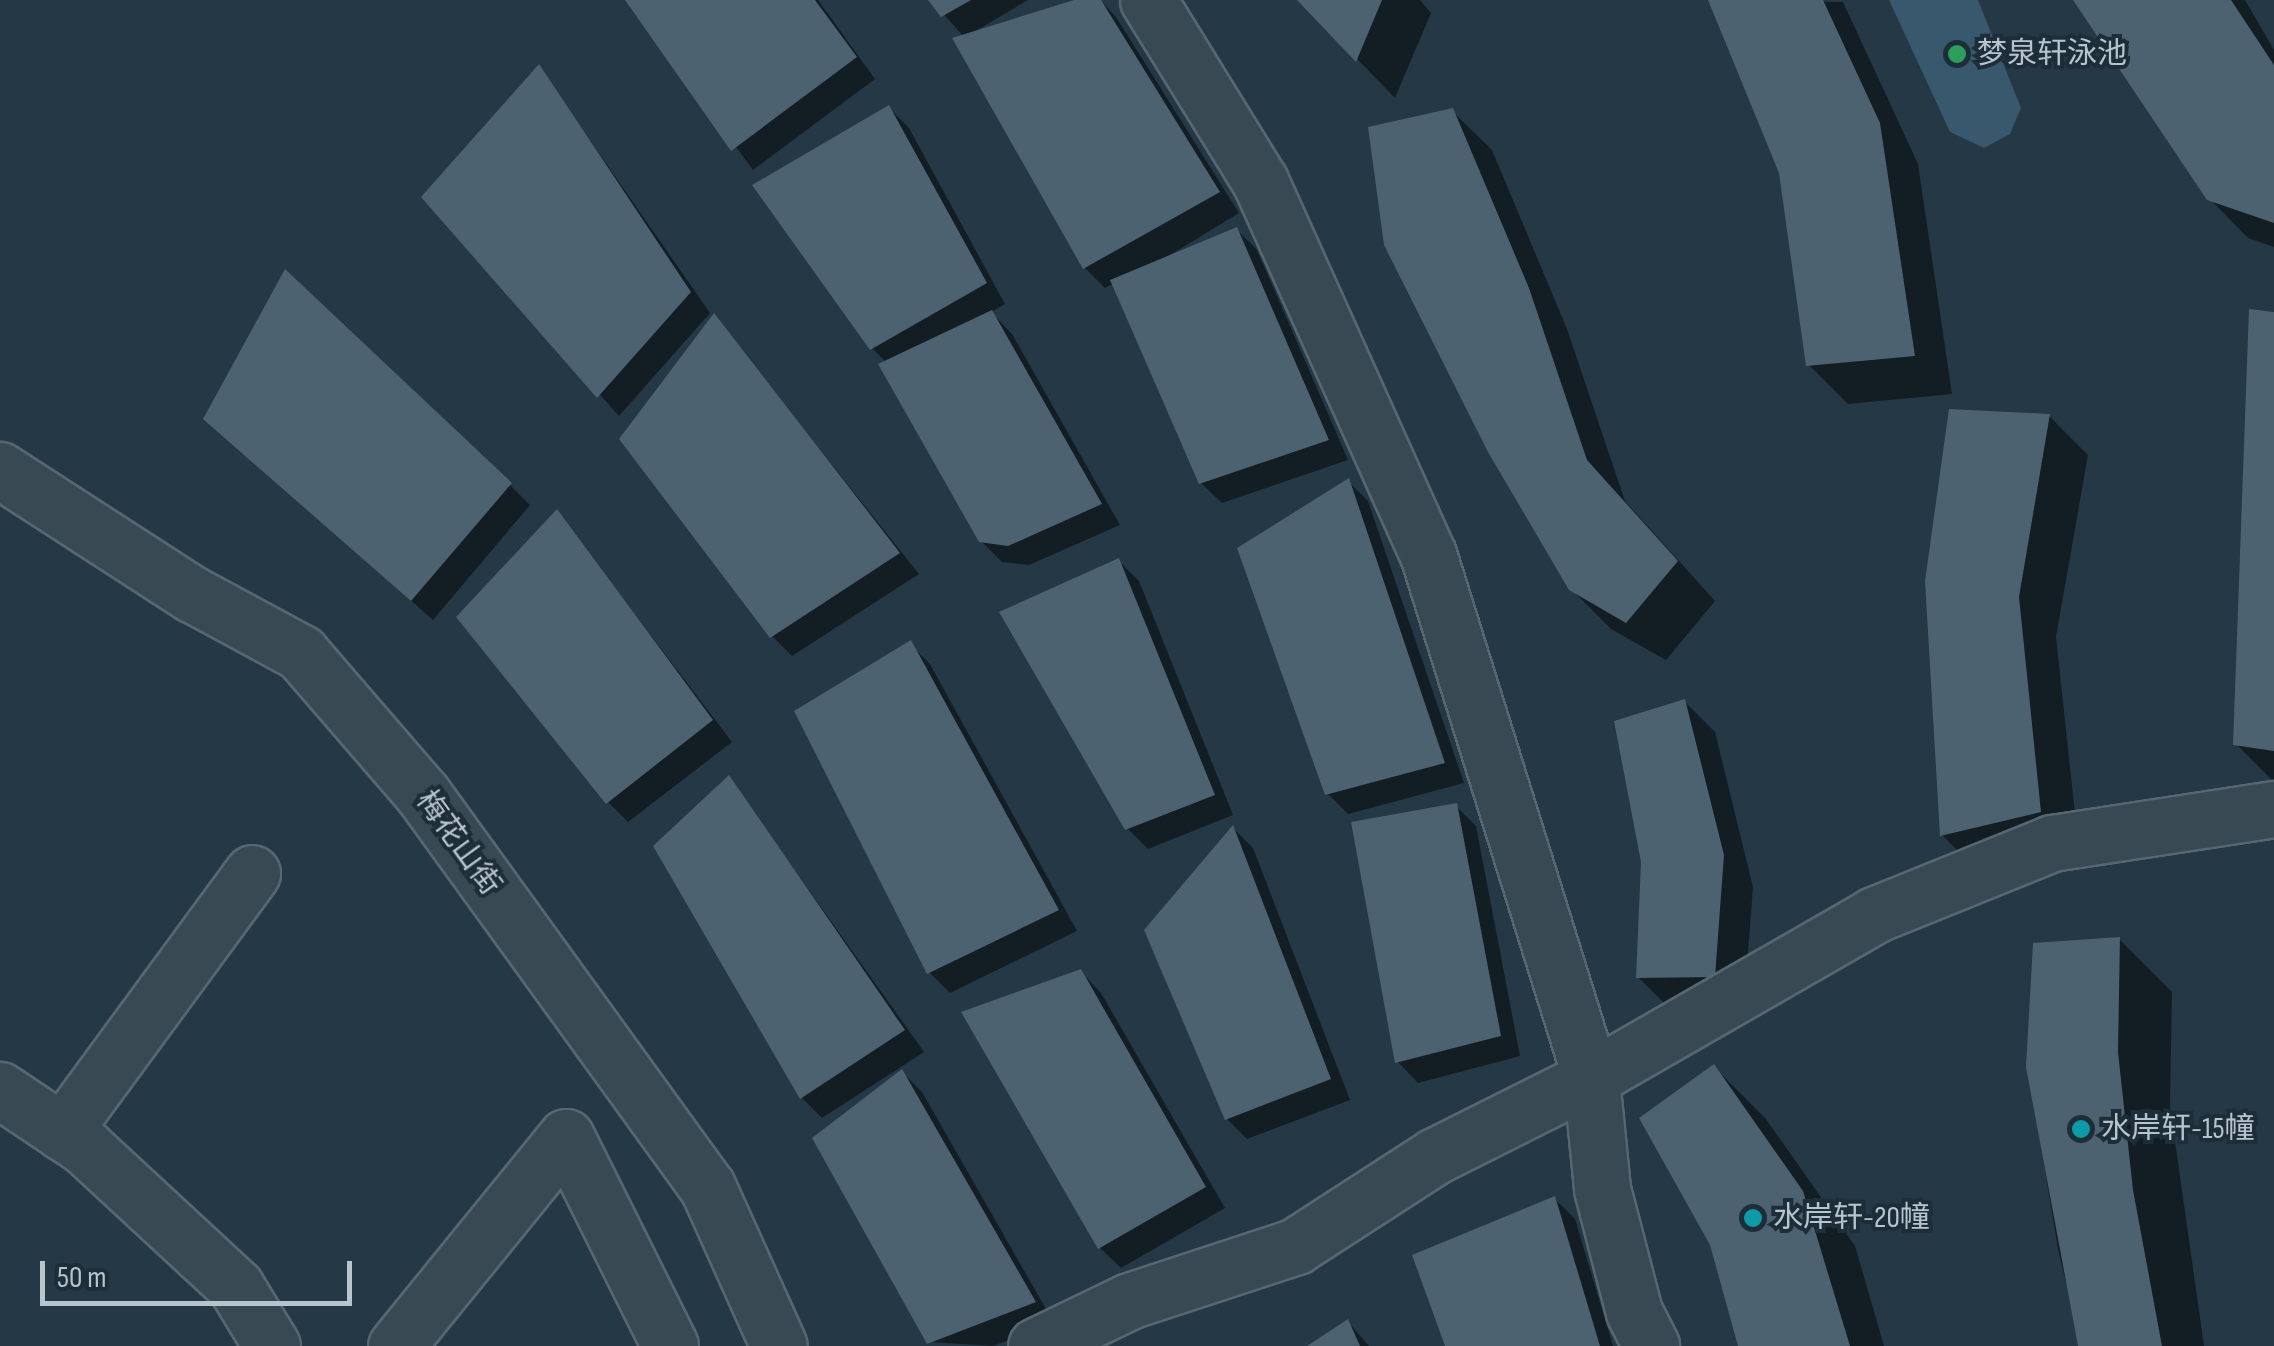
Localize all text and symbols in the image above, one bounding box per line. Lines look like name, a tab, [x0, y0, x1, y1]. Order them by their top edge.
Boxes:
place label: 梦泉轩泳池	[1977, 36, 2127, 72]
marker: 梦泉轩泳池	[1946, 43, 1968, 65]
street label: 梅花山街	[408, 784, 508, 902]
place label: 水岸轩-15幢	[2101, 1111, 2255, 1147]
marker: 水岸轩-15幢	[2070, 1118, 2092, 1140]
place label: 水岸轩-20幢	[1773, 1200, 1930, 1236]
marker: 水岸轩-20幢	[1742, 1207, 1764, 1229]
scale bar	[45, 1241, 358, 1303]
text: 50 m	[57, 1260, 106, 1296]

